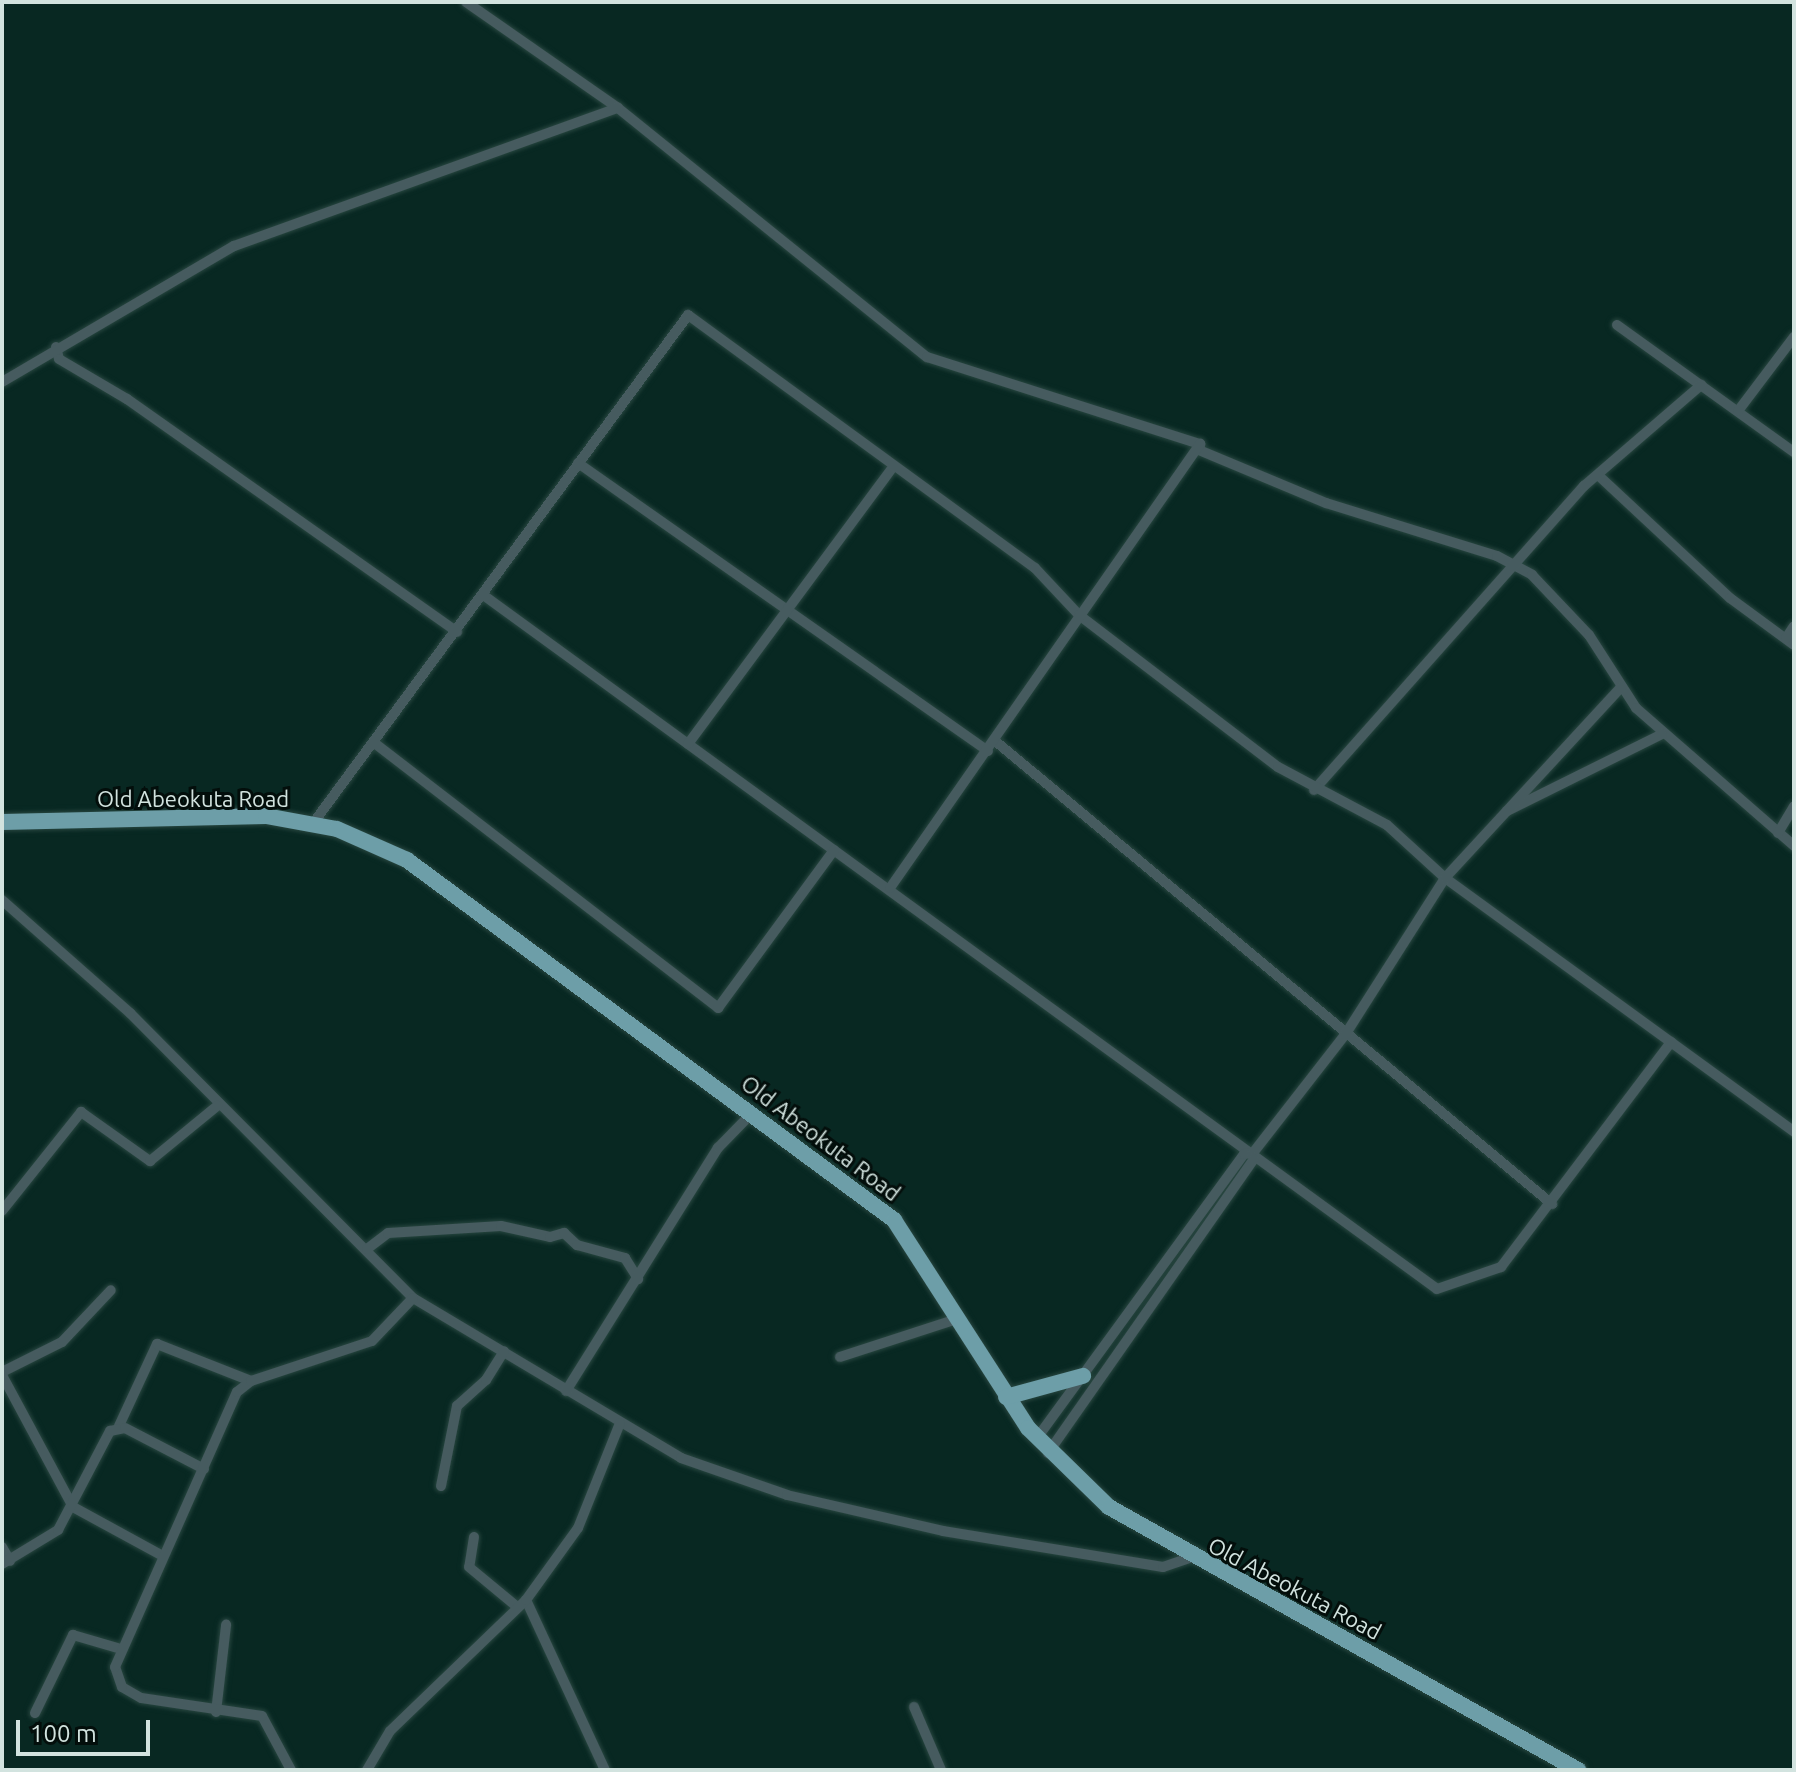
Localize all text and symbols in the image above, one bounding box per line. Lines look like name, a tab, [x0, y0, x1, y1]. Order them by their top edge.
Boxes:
street label: Old Abeokuta Road	[97, 786, 289, 812]
street label: Old Abeokuta Road	[736, 1070, 906, 1206]
street label: Old Abeokuta Road	[1204, 1531, 1386, 1645]
scale bar	[20, 1704, 154, 1754]
text: 100 m	[30, 1720, 97, 1747]

